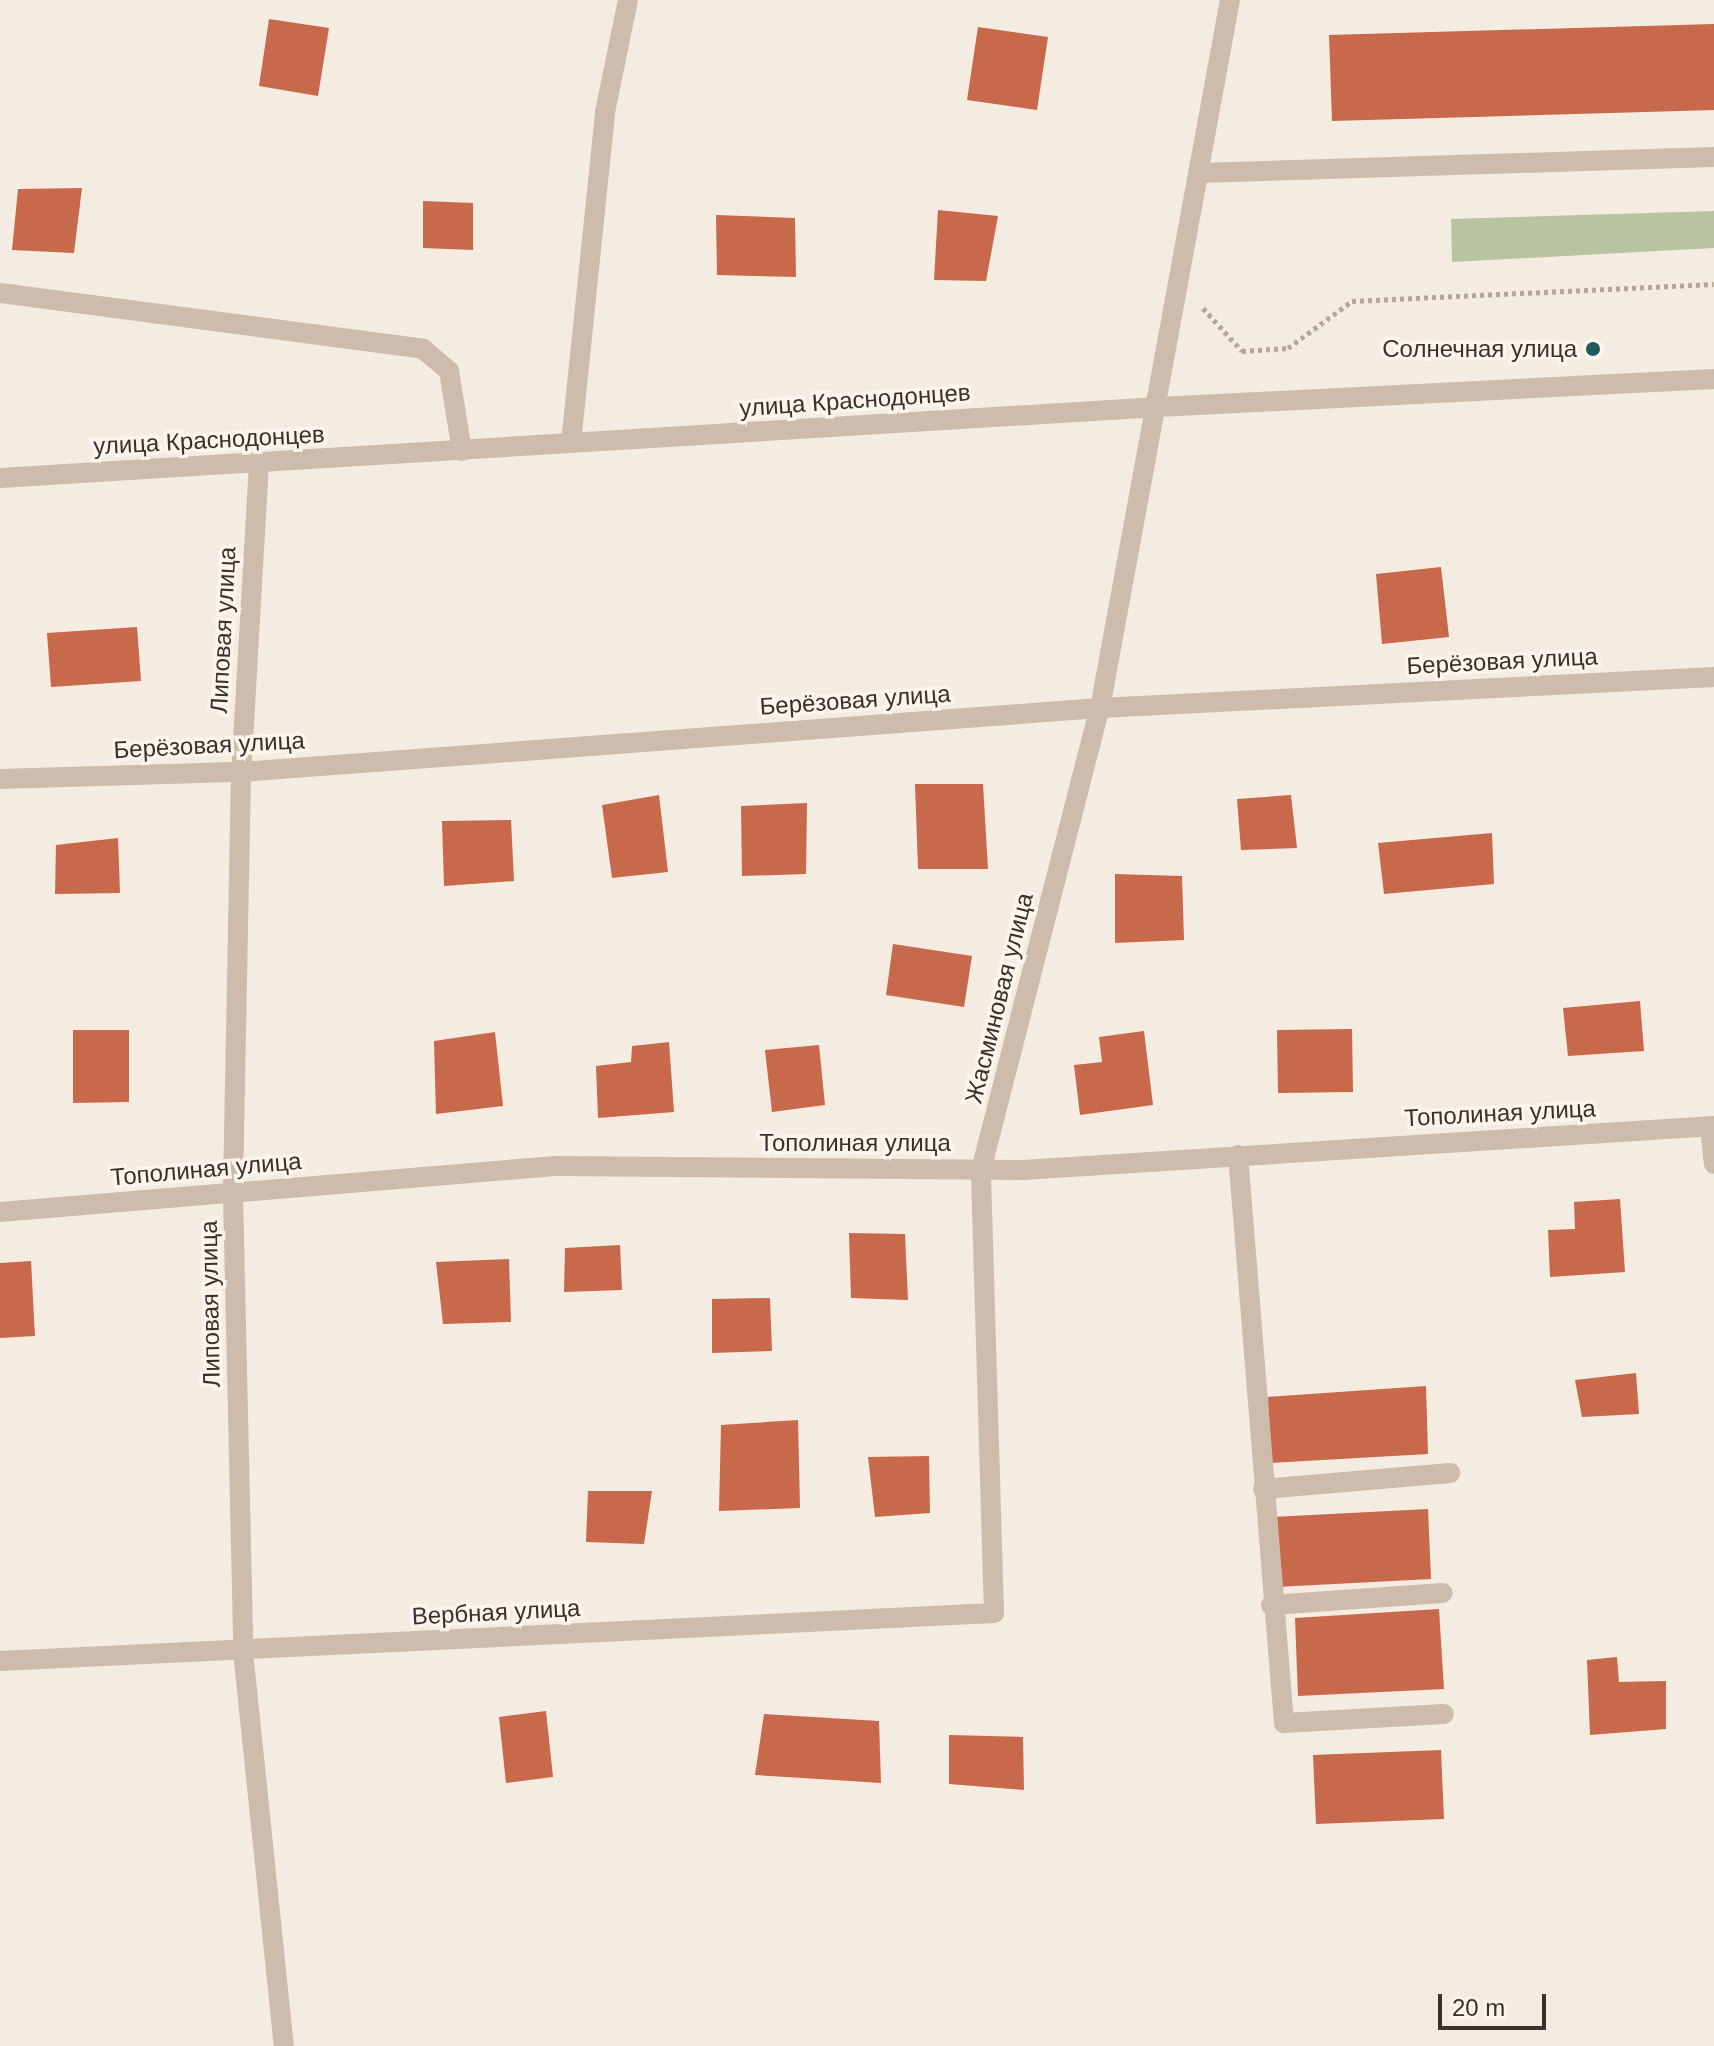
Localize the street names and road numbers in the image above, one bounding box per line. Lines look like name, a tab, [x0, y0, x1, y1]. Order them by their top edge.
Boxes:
street label: улица Краснодонцев	[738, 378, 972, 422]
street label: улица Краснодонцев	[93, 420, 325, 460]
street label: Липовая улица	[204, 546, 242, 714]
street label: Берёзовая улица	[1406, 642, 1598, 680]
street label: Берёзовая улица	[759, 679, 951, 721]
street label: Берёзовая улица	[113, 726, 305, 764]
street label: Жасминовая улица	[959, 890, 1039, 1106]
street label: Тополиная улица	[1404, 1094, 1596, 1132]
street label: Тополиная улица	[759, 1129, 951, 1157]
street label: Тополиная улица	[109, 1146, 303, 1192]
street label: Липовая улица	[194, 1220, 226, 1388]
street label: Вербная улица	[411, 1593, 581, 1631]

